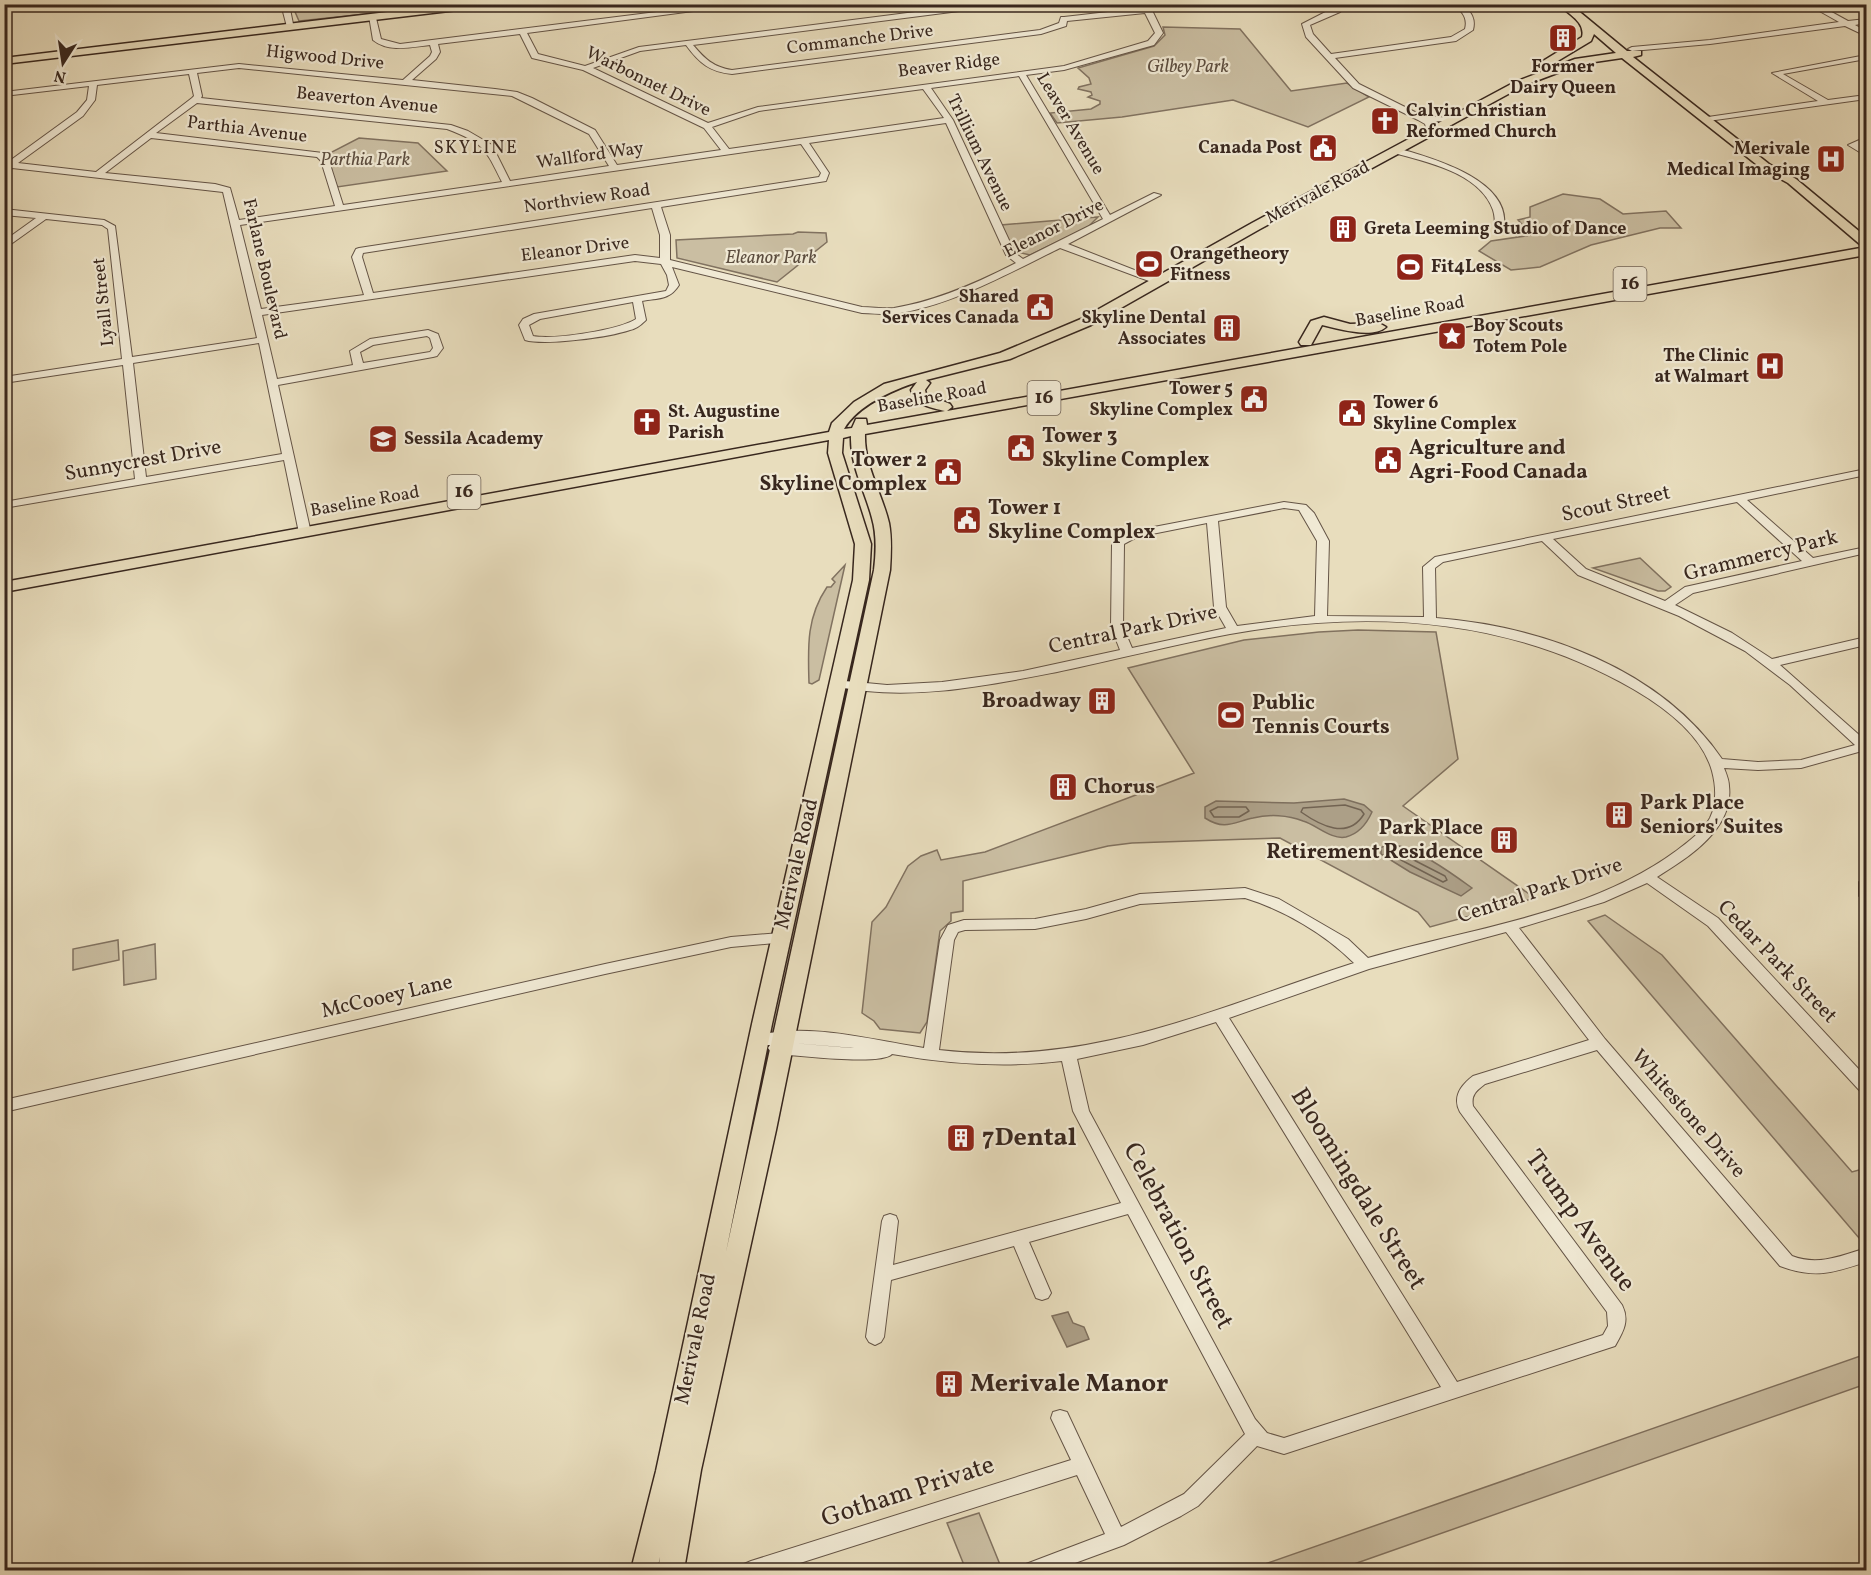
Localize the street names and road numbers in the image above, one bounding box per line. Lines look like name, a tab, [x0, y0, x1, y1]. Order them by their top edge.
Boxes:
street label: Commanche Drive	[785, 19, 935, 61]
street label: Higwood Drive	[265, 39, 385, 77]
street label: Warbonnet Drive	[581, 41, 715, 123]
street label: Beaver Ridge	[896, 47, 1002, 85]
street label: Leaver Avenue	[1030, 68, 1110, 180]
street label: Beaverton Avenue	[295, 81, 439, 121]
street label: Trillium Avenue	[940, 90, 1018, 216]
street label: Parthia Avenue	[185, 110, 309, 150]
street label: Wallford Way	[535, 136, 645, 176]
street label: Merivale Road	[1262, 155, 1374, 231]
street label: Northview Road	[522, 178, 652, 220]
street label: Eleanor Drive	[1000, 193, 1108, 265]
street label: Farlane Boulevard	[236, 196, 292, 342]
street label: Eleanor Drive	[519, 231, 631, 269]
street label: Lyall Street	[87, 256, 121, 348]
road number: 16	[1614, 267, 1646, 301]
street label: Baseline Road	[1353, 290, 1467, 334]
street label: Baseline Road	[875, 376, 989, 420]
road number: 16	[1028, 381, 1060, 415]
street label: Sunnycrest Drive	[62, 433, 224, 489]
road number: 16	[448, 475, 480, 509]
street label: Scout Street	[1559, 478, 1673, 530]
street label: Baseline Road	[308, 480, 422, 524]
street label: Grammercy Park	[1681, 523, 1842, 589]
street label: Central Park Drive	[1046, 598, 1220, 662]
street label: Merivale Road	[768, 796, 826, 932]
street label: Central Park Drive	[1454, 851, 1626, 931]
street label: Cedar Park Street	[1711, 894, 1843, 1030]
street label: McCooey Lane	[318, 968, 456, 1026]
street label: Whitestone Drive	[1624, 1043, 1752, 1185]
street label: Bloomingdale Street	[1281, 1081, 1435, 1297]
street label: Celebration Street	[1114, 1136, 1242, 1336]
street label: Trump Avenue	[1516, 1143, 1644, 1299]
street label: Merivale Road	[668, 1271, 724, 1407]
street label: Gotham Private	[817, 1447, 999, 1537]

